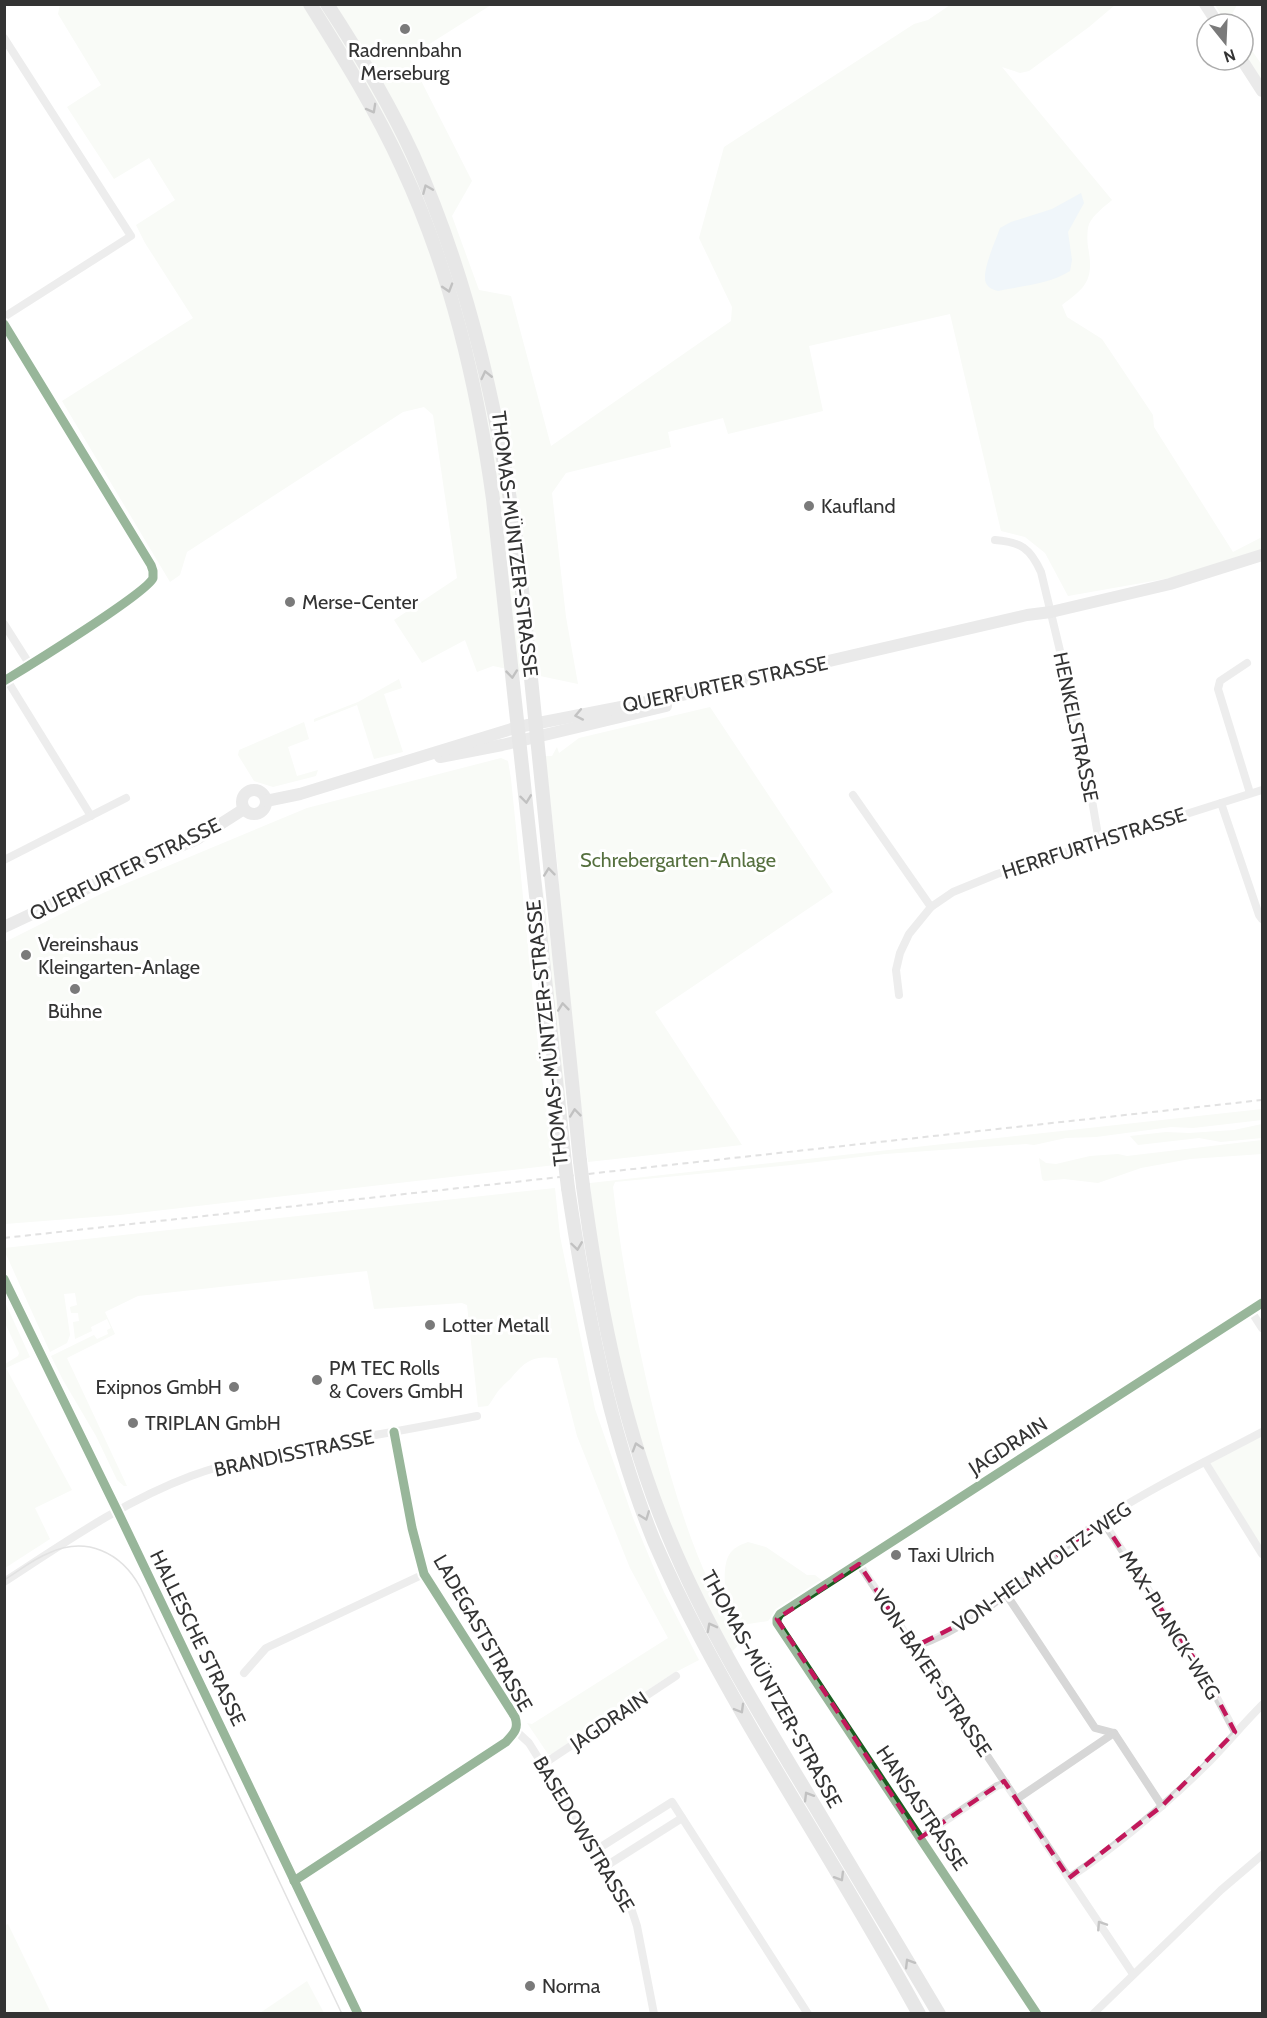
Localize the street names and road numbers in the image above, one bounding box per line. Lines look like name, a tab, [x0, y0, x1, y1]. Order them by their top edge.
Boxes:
street label: THOMAS-MÜNTZER-STRASSE	[487, 410, 543, 678]
street label: HENKELSTRASSE	[1048, 650, 1104, 804]
street label: QUERFURTER STRASSE	[620, 651, 830, 717]
street label: HERRFURTHSTRASSE	[999, 802, 1189, 884]
street label: QUERFURTER STRASSE	[26, 812, 224, 926]
street label: THOMAS-MÜNTZER-STRASSE	[521, 899, 573, 1167]
street label: JAGDRAIN	[963, 1412, 1052, 1481]
street label: BRANDISSTRASSE	[212, 1424, 376, 1482]
street label: VON-HELMHOLTZ-WEG	[948, 1496, 1136, 1638]
street label: HALLESCHE STRASSE	[145, 1546, 251, 1730]
street label: MAX-PLANCK-WEG	[1114, 1546, 1226, 1704]
street label: LADEGASTSTRASSE	[428, 1550, 538, 1716]
street label: THOMAS-MÜNTZER-STRASSE	[697, 1566, 847, 1812]
street label: VON-BAYER-STRASSE	[867, 1585, 997, 1761]
street label: JAGDRAIN	[565, 1686, 652, 1756]
street label: HANSASTRASSE	[871, 1741, 973, 1875]
street label: BASEDOWSTRASSE	[528, 1752, 640, 1916]

